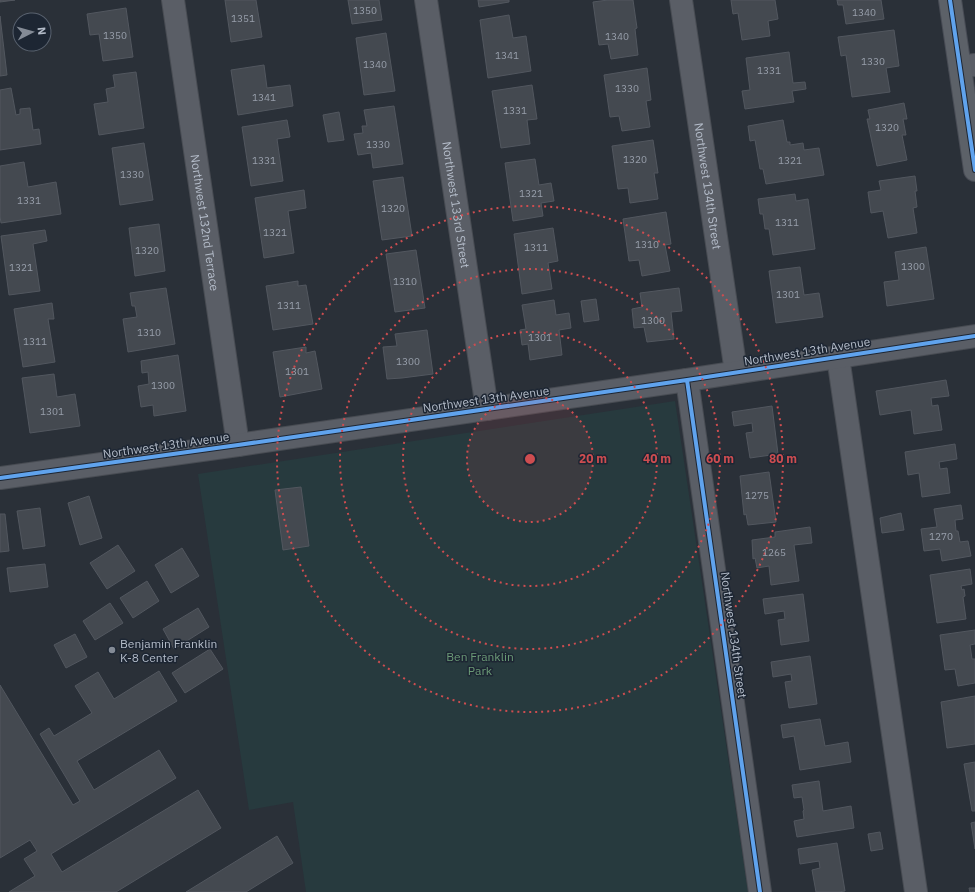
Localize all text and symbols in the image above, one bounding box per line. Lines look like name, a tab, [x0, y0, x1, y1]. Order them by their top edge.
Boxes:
house number: 1350	[353, 4, 377, 17]
house number: 1340	[852, 6, 876, 19]
north arrow	[12, 12, 52, 52]
house number: 1351	[231, 12, 255, 25]
text: N	[35, 26, 49, 36]
house number: 1350	[103, 29, 127, 42]
house number: 1340	[605, 30, 629, 43]
house number: 1341	[495, 49, 519, 62]
house number: 1330	[861, 55, 885, 68]
house number: 1340	[363, 58, 387, 71]
house number: 1331	[757, 64, 781, 77]
house number: 1330	[615, 82, 639, 95]
house number: 1341	[252, 91, 276, 104]
house number: 1331	[503, 104, 527, 117]
house number: 1320	[875, 121, 899, 134]
street label: Northwest 134th Street	[692, 122, 725, 250]
house number: 1330	[366, 138, 390, 151]
street label: Northwest 133rd Street	[440, 140, 473, 269]
street label: Northwest 132nd Terrace	[188, 153, 223, 292]
house number: 1320	[623, 153, 647, 166]
house number: 1331	[252, 154, 276, 167]
house number: 1321	[778, 154, 802, 167]
house number: 1330	[120, 168, 144, 181]
house number: 1321	[519, 187, 543, 200]
house number: 1331	[17, 194, 41, 207]
house number: 1320	[381, 202, 405, 215]
house number: 1311	[775, 216, 799, 229]
house number: 1321	[263, 226, 287, 239]
house number: 1310	[635, 238, 659, 251]
house number: 1311	[524, 241, 548, 254]
house number: 1320	[135, 244, 159, 257]
house number: 1300	[901, 260, 925, 273]
house number: 1321	[9, 261, 33, 274]
house number: 1310	[393, 275, 417, 288]
house number: 1301	[776, 288, 800, 301]
house number: 1311	[277, 299, 301, 312]
house number: 1300	[641, 314, 665, 327]
house number: 1310	[137, 326, 161, 339]
house number: 1301	[528, 331, 552, 344]
street label: Northwest 13th Avenue	[743, 334, 872, 368]
house number: 1311	[23, 335, 47, 348]
house number: 1300	[396, 355, 420, 368]
house number: 1301	[285, 365, 309, 378]
house number: 1300	[151, 379, 175, 392]
street label: Northwest 13th Avenue	[422, 383, 551, 415]
house number: 1301	[40, 405, 64, 418]
street label: Northwest 13th Avenue	[102, 429, 231, 461]
text: 20 m	[579, 451, 607, 466]
text: 40 m	[643, 451, 671, 466]
text: 60 m	[706, 451, 734, 466]
text: 80 m	[769, 451, 797, 466]
centre of rings	[523, 452, 537, 466]
house number: 1275	[745, 489, 769, 502]
house number: 1270	[929, 530, 953, 543]
house number: 1265	[762, 546, 786, 559]
street label: Northwest 134th Street	[718, 571, 750, 699]
place label: Benjamin Franklin K-8 Center	[120, 636, 217, 665]
marker: Benjamin Franklin K-8 Center	[107, 645, 117, 655]
park label: Ben Franklin Park	[446, 649, 514, 678]

